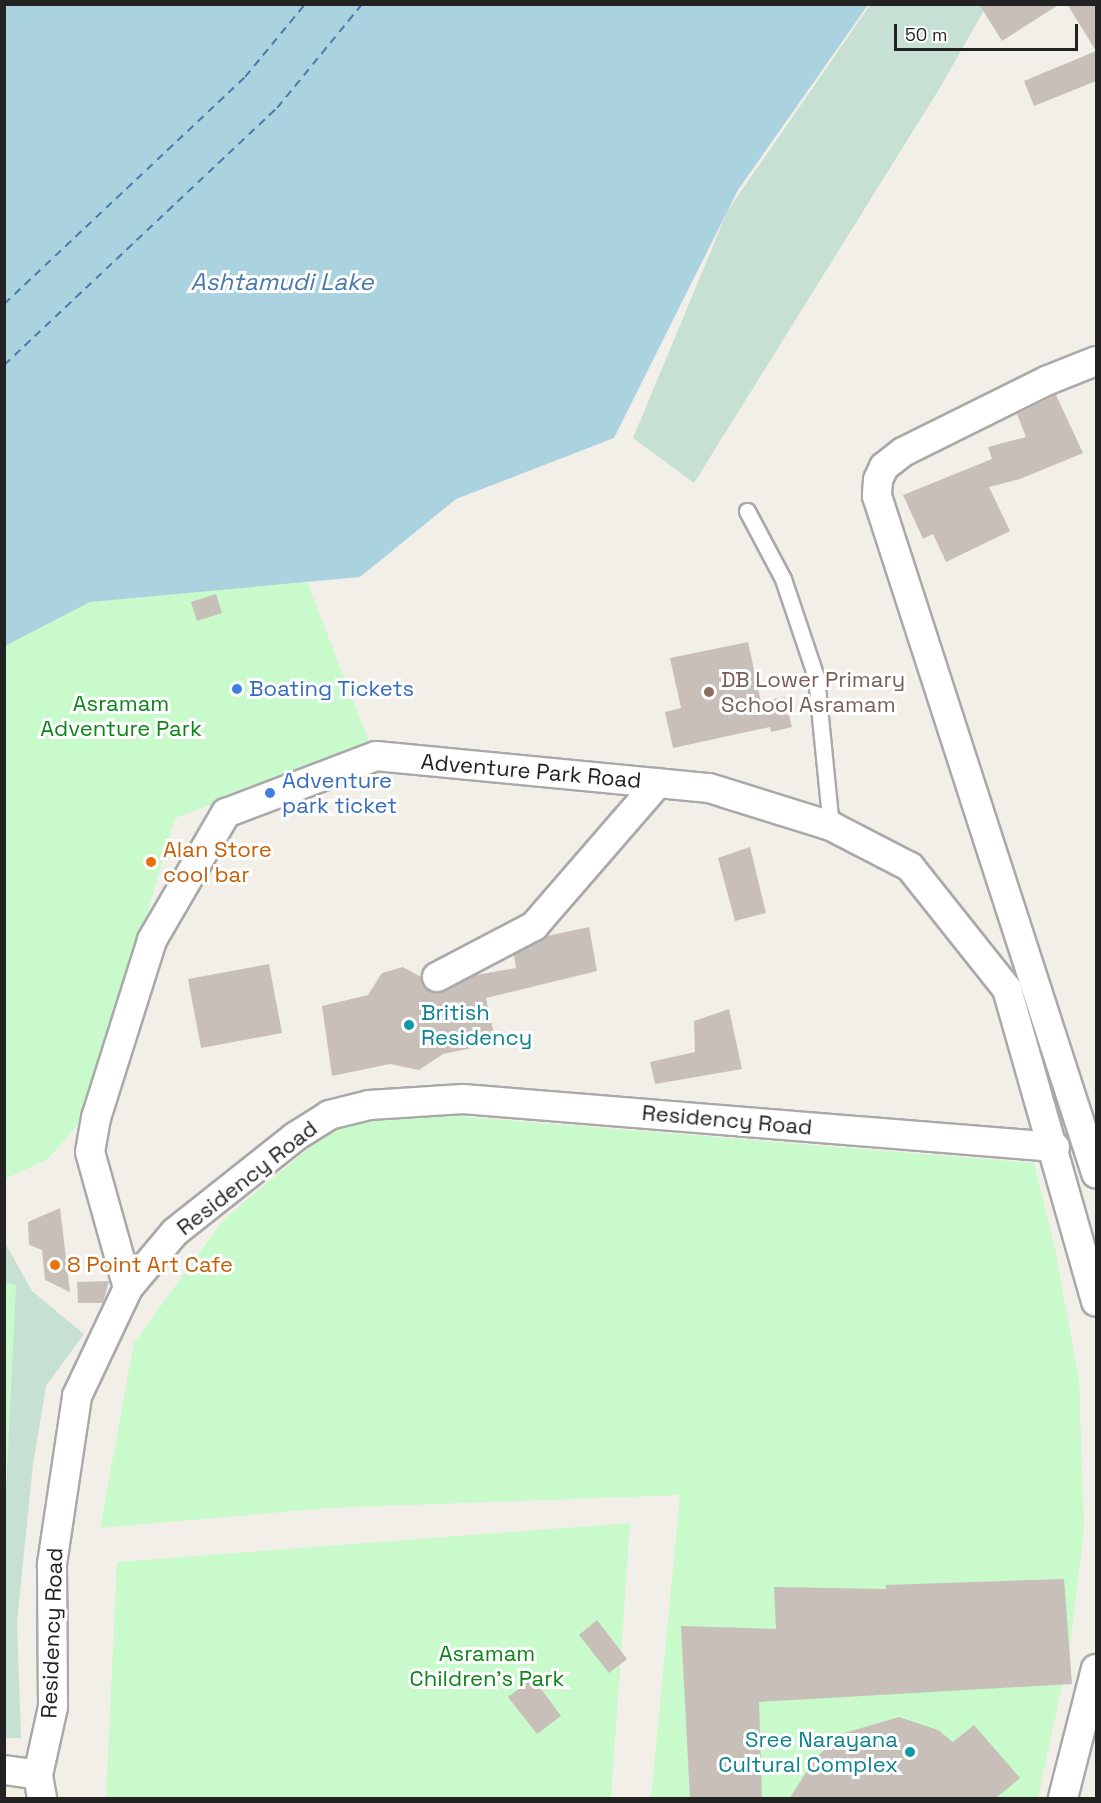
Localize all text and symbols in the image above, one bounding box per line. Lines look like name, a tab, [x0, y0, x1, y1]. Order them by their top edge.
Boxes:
scale bar	[897, 12, 1082, 50]
text: 50 m	[905, 23, 947, 46]
water label: Ashtamudi Lake	[191, 268, 373, 296]
place label: DB Lower Primary School Asramam	[721, 666, 905, 718]
place label: Boating Tickets	[249, 676, 415, 702]
marker: Boating Tickets	[230, 682, 244, 696]
marker: DB Lower Primary School Asramam	[702, 685, 716, 699]
park label: Asramam Adventure Park	[40, 690, 202, 742]
street label: Adventure Park Road	[420, 748, 642, 794]
place label: Adventure park ticket	[282, 767, 397, 818]
marker: Adventure park ticket	[263, 786, 277, 800]
place label: Alan Store cool bar	[163, 836, 272, 888]
marker: Alan Store cool bar	[144, 855, 158, 869]
place label: British Residency	[421, 999, 532, 1050]
marker: British Residency	[402, 1018, 416, 1032]
street label: Residency Road	[641, 1099, 813, 1141]
street label: Residency Road	[172, 1115, 322, 1241]
place label: 8 Point Art Cafe	[67, 1252, 233, 1278]
marker: 8 Point Art Cafe	[48, 1258, 62, 1272]
street label: Residency Road	[36, 1547, 68, 1719]
park label: Asramam Children's Park	[410, 1640, 564, 1692]
place label: Sree Narayana Cultural Complex	[718, 1726, 898, 1778]
marker: Sree Narayana Cultural Complex	[903, 1745, 917, 1759]

